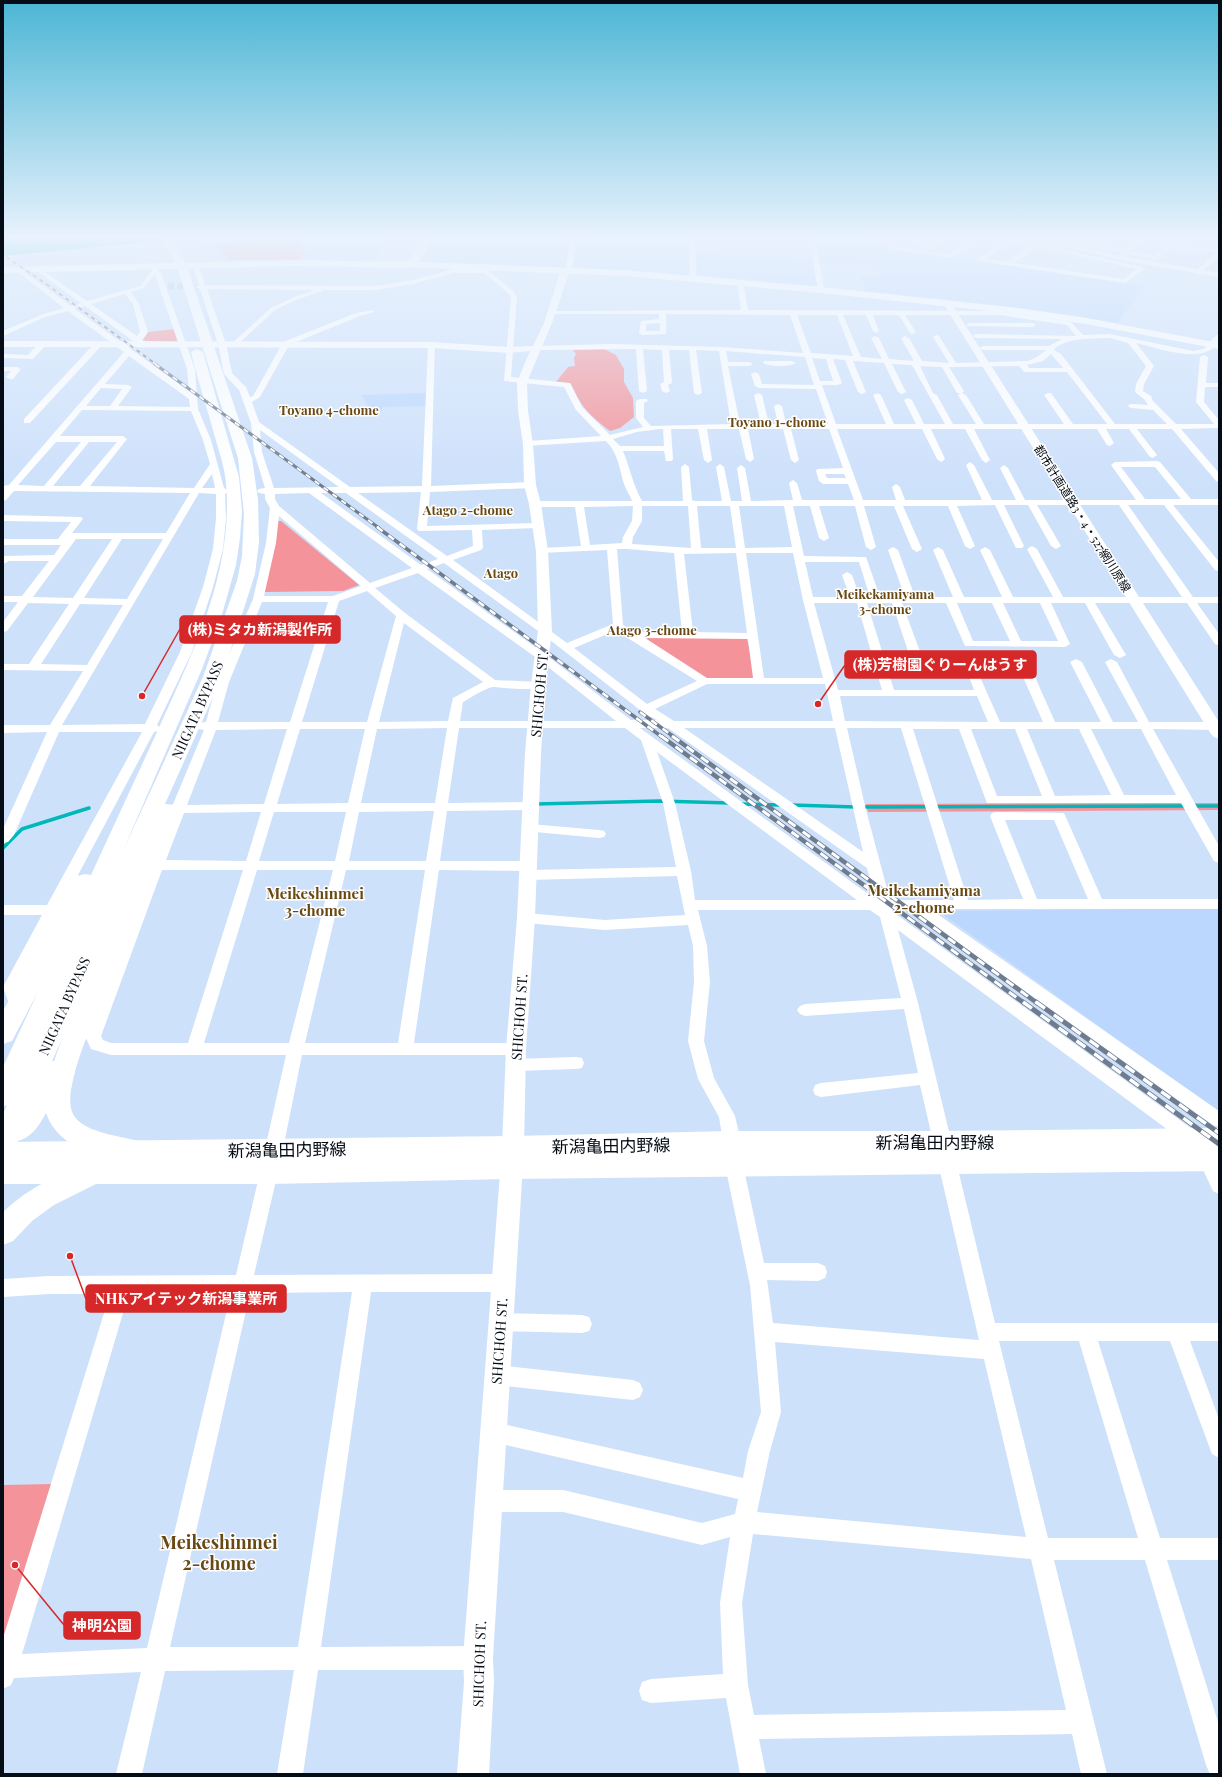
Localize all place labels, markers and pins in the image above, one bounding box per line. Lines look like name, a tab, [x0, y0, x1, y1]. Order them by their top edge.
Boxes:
callout: (株)ミタカ新潟製作所	[180, 616, 340, 643]
callout: (株)芳樹園ぐりーんはうす	[845, 651, 1036, 678]
callout: NHKアイテック新潟事業所	[86, 1285, 286, 1312]
callout: 神明公園	[64, 1612, 140, 1639]

